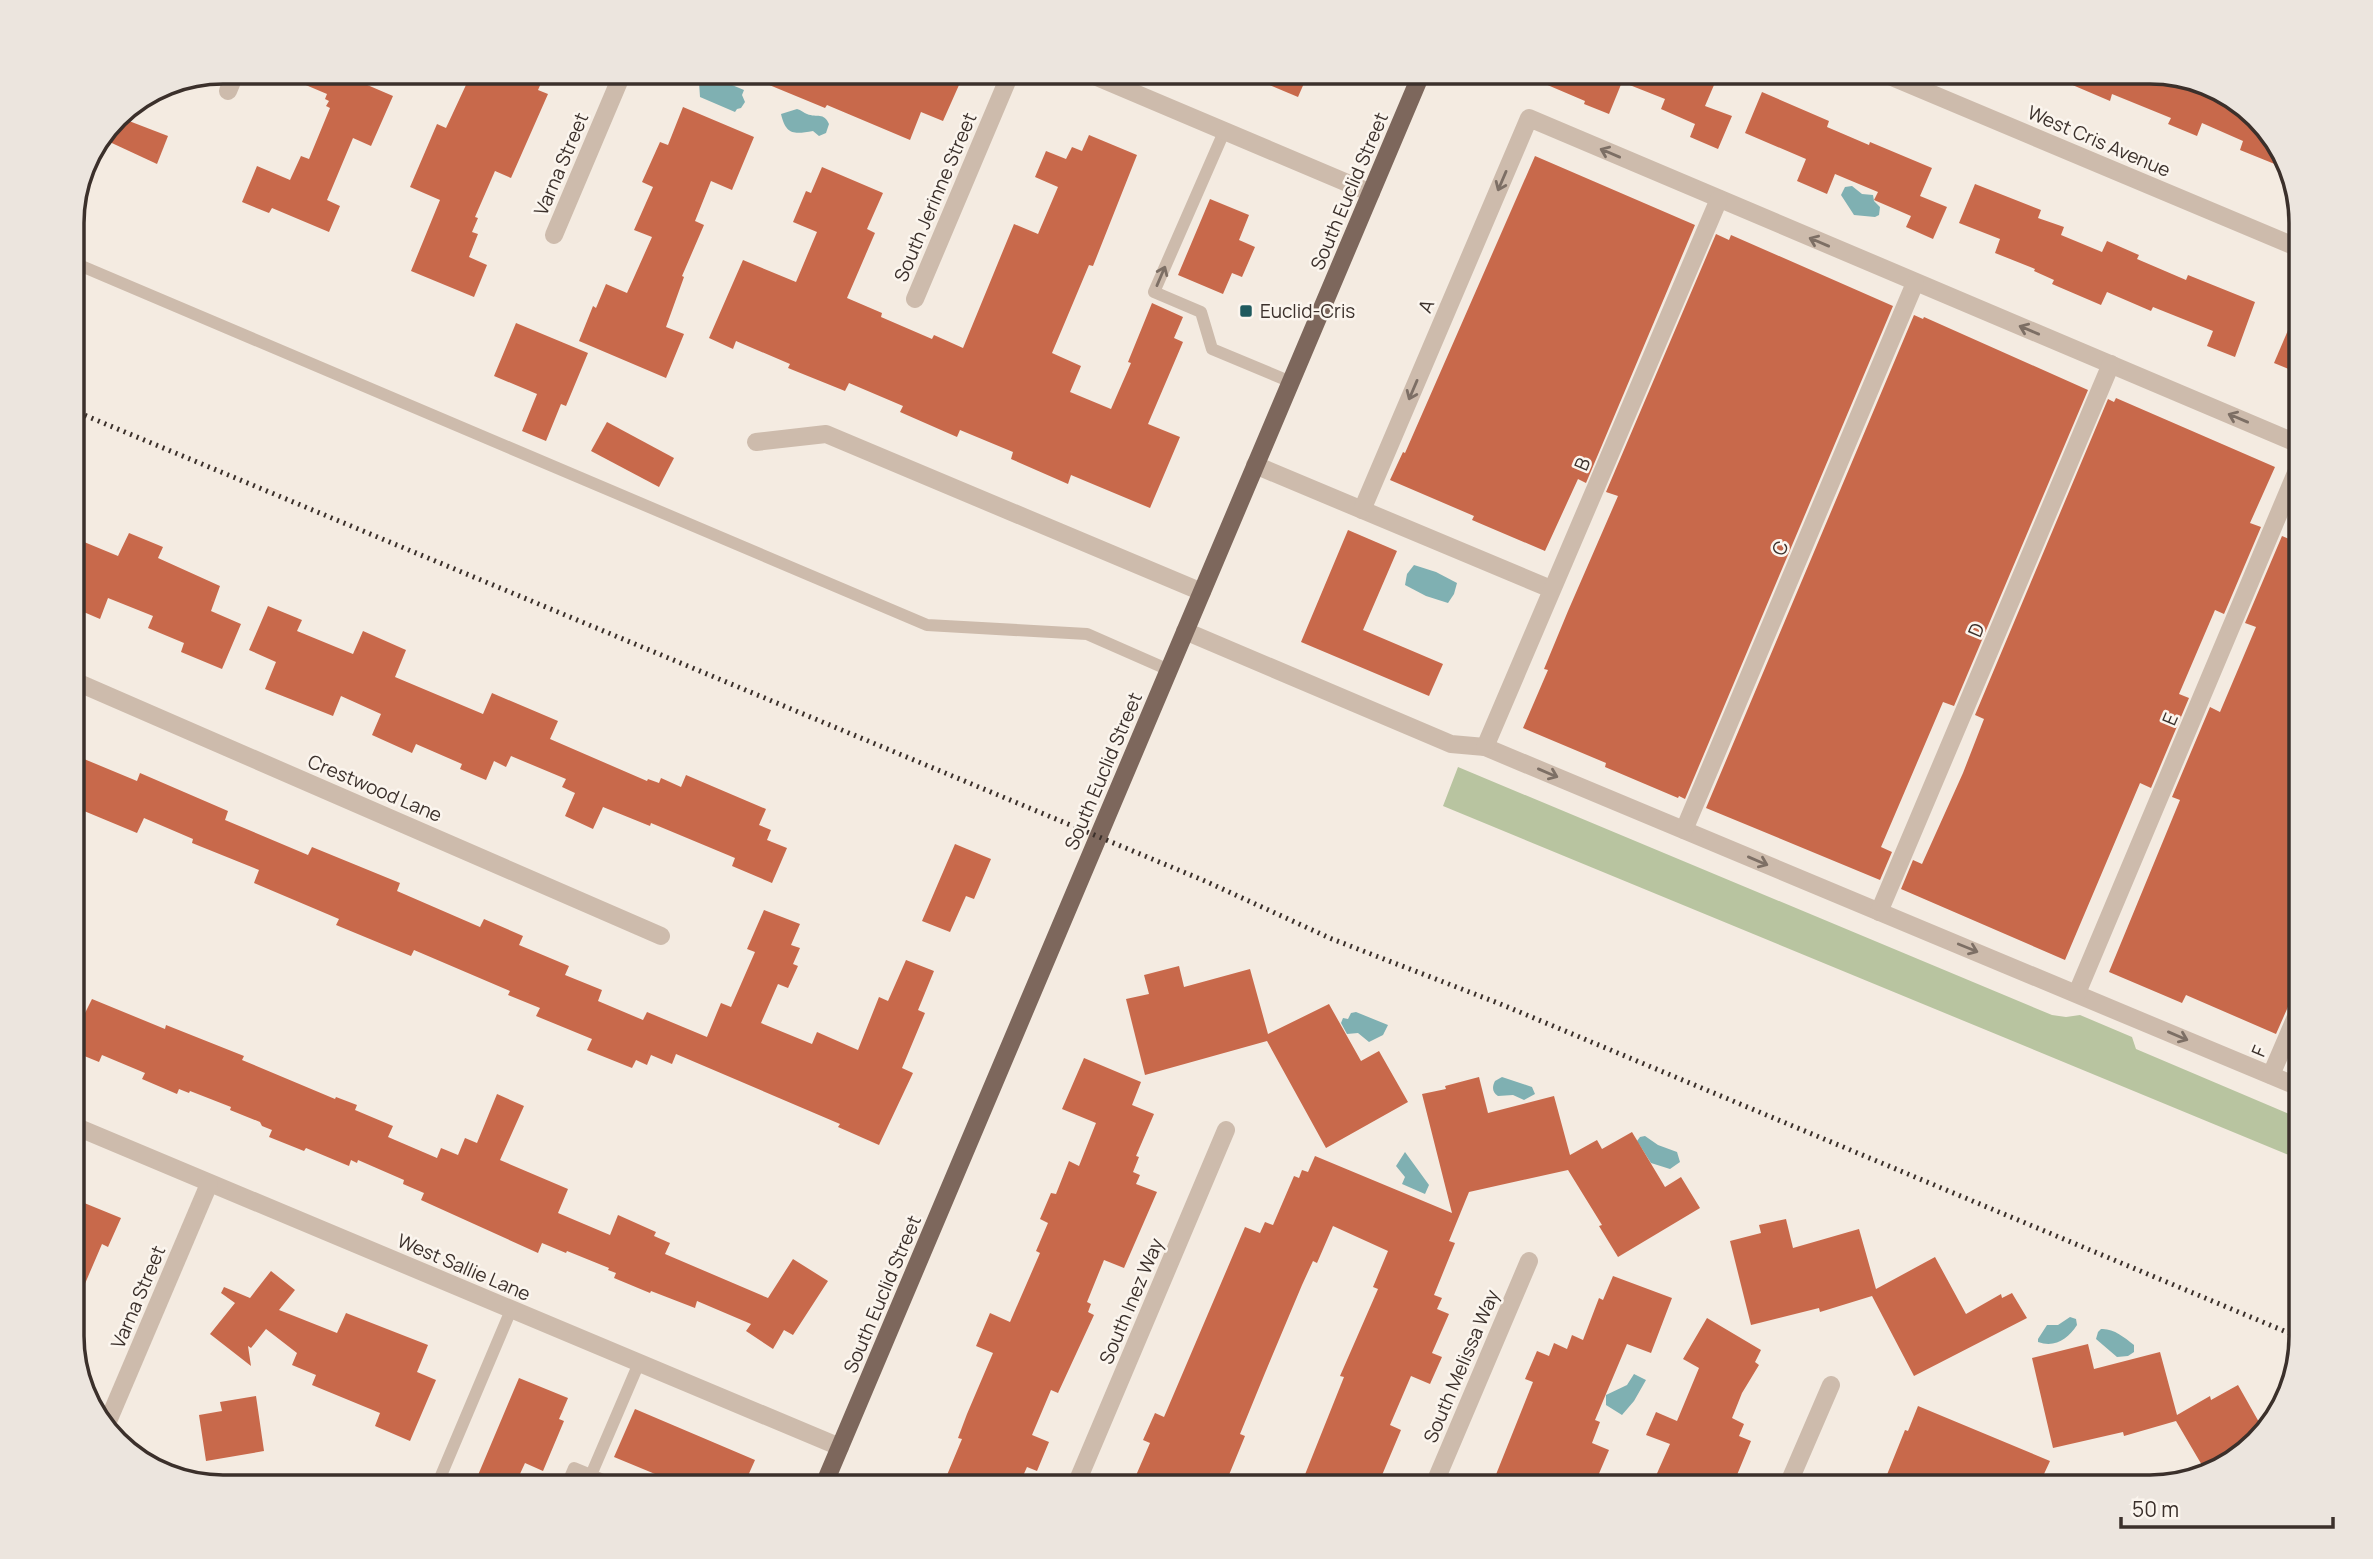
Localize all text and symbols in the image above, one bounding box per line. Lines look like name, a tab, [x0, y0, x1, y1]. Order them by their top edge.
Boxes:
street label: West Cris Avenue	[2024, 99, 2174, 183]
street label: South Jerinne Street	[888, 108, 982, 286]
street label: South Euclid Street	[1304, 108, 1394, 274]
street label: Varna Street	[528, 109, 594, 219]
one-way arrow	[1599, 145, 1621, 158]
one-way arrow	[1495, 170, 1508, 191]
one-way arrow	[1809, 235, 1830, 248]
one-way arrow	[1156, 266, 1169, 287]
street label: A	[1412, 295, 1440, 317]
place label: Euclid-Cris	[1260, 298, 1355, 324]
marker: Euclid-Cris	[1238, 303, 1254, 319]
one-way arrow	[2018, 323, 2040, 336]
one-way arrow	[1406, 379, 1419, 401]
one-way arrow	[2228, 411, 2250, 424]
street label: B	[1568, 453, 1596, 474]
street label: C	[1765, 537, 1795, 559]
street label: D	[1962, 619, 1990, 641]
street label: South Euclid Street	[1058, 688, 1148, 854]
street label: E	[2156, 709, 2184, 729]
street label: Crestwood Lane	[304, 748, 446, 828]
one-way arrow	[1537, 767, 1558, 780]
one-way arrow	[1747, 855, 1768, 868]
one-way arrow	[1957, 943, 1978, 956]
one-way arrow	[2167, 1030, 2188, 1043]
street label: F	[2245, 1041, 2273, 1060]
street label: South Euclid Street	[837, 1211, 927, 1377]
street label: West Sallie Lane	[393, 1227, 535, 1307]
street label: South Inez Way	[1093, 1234, 1169, 1368]
street label: Varna Street	[105, 1242, 171, 1352]
street label: South Melissa Way	[1417, 1285, 1505, 1447]
scale bar	[2121, 1486, 2333, 1530]
text: 50 m	[2132, 1495, 2179, 1523]

